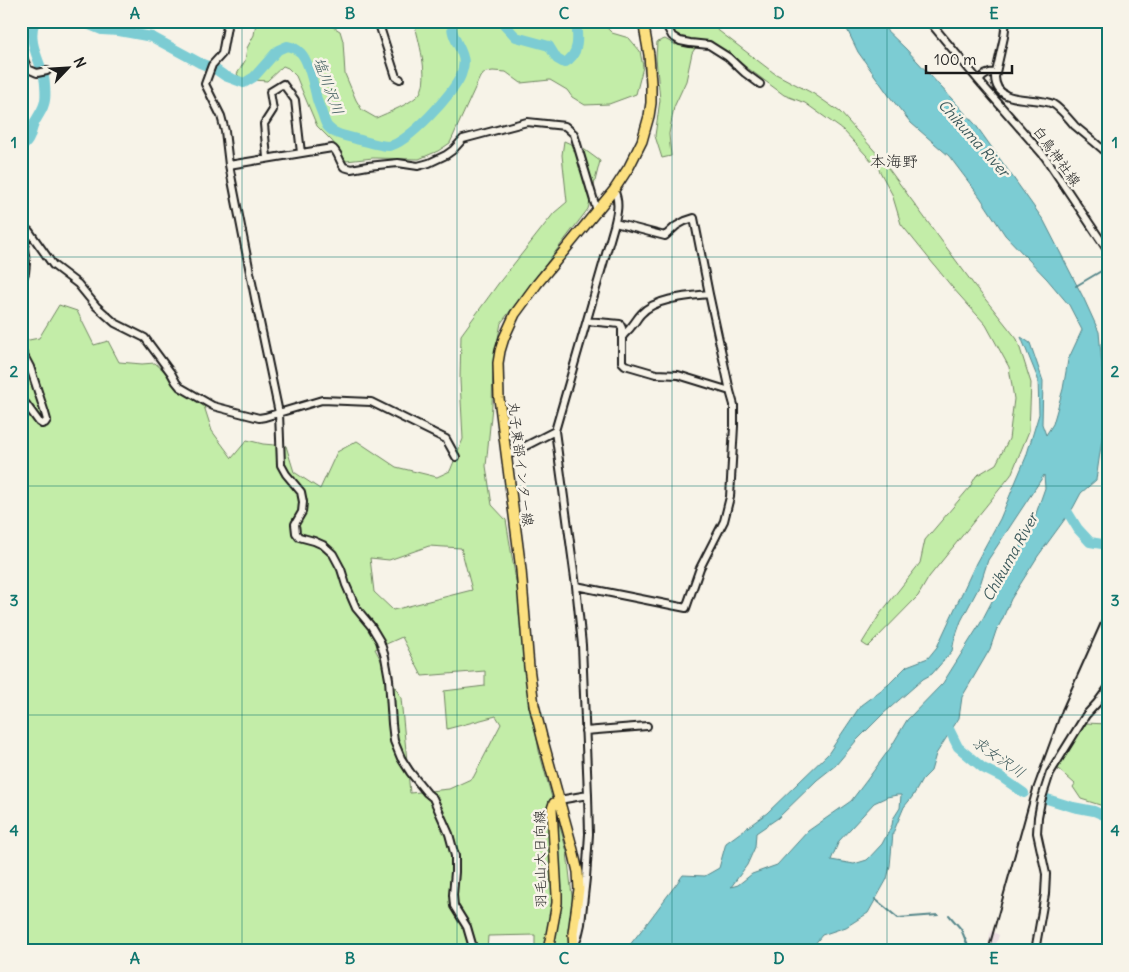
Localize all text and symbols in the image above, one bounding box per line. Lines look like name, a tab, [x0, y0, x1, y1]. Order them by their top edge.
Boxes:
text: A	[130, 3, 140, 23]
text: B	[345, 3, 356, 23]
text: C	[559, 3, 570, 23]
text: D	[773, 3, 785, 23]
text: E	[989, 3, 999, 23]
north arrow	[42, 42, 92, 92]
scale bar	[926, 42, 1013, 74]
text: 100 m	[934, 50, 976, 69]
text: N	[70, 54, 90, 71]
water label: 塩川沢川	[310, 55, 348, 117]
water label: Chikuma River	[934, 95, 1015, 182]
street label: 白鳥神社線	[1029, 122, 1085, 190]
text: 1	[11, 132, 17, 152]
text: 1	[1112, 132, 1118, 152]
district label: 本海野	[870, 151, 918, 171]
text: 2	[10, 361, 19, 381]
text: 2	[1111, 361, 1120, 381]
street label: 丸子東部インター線	[504, 401, 538, 527]
water label: Chikuma River	[978, 508, 1043, 604]
text: 3	[9, 590, 19, 610]
text: 3	[1110, 590, 1120, 610]
water label: 求女沢川	[969, 732, 1029, 782]
street label: 羽毛山大日向線	[530, 810, 550, 908]
text: 4	[9, 820, 19, 840]
text: 4	[1110, 820, 1120, 840]
text: A	[130, 948, 140, 968]
text: B	[345, 948, 356, 968]
text: C	[559, 948, 570, 968]
text: D	[773, 948, 785, 968]
text: E	[989, 948, 999, 968]

